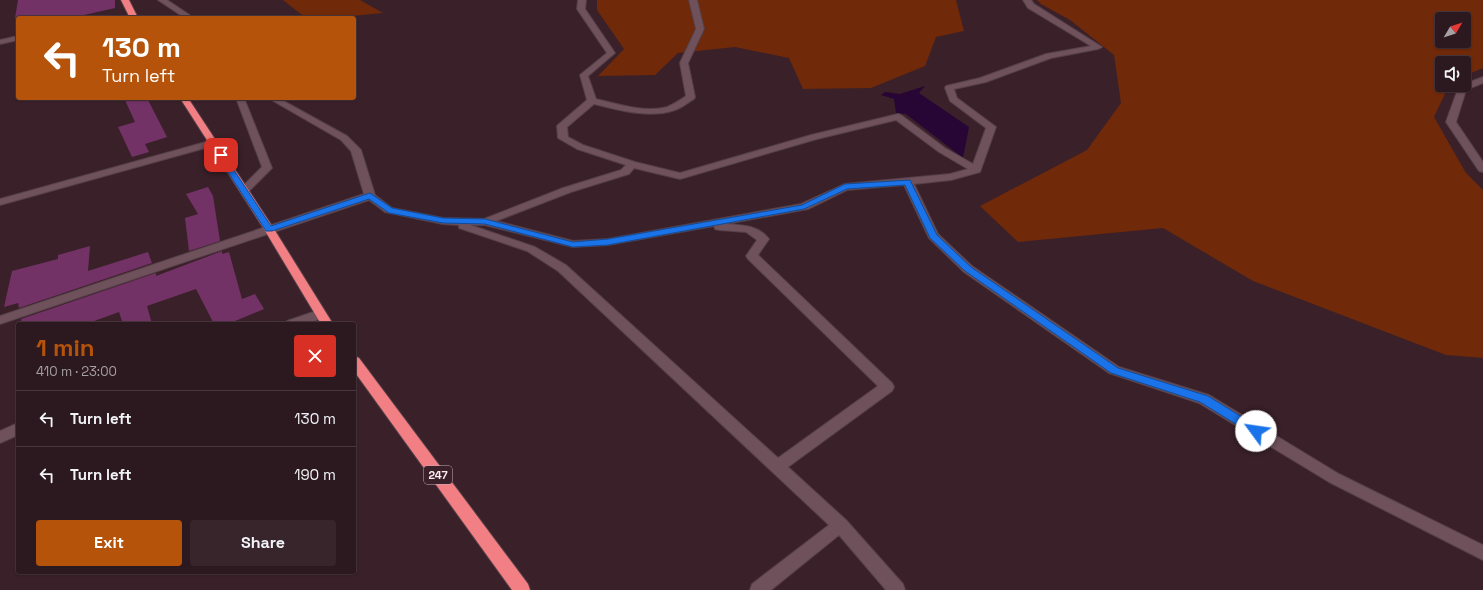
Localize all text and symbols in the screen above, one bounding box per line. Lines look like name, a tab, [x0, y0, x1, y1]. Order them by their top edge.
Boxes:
north arrow	[1435, 12, 1471, 48]
map controls	[1435, 12, 1471, 92]
text: 130 m	[102, 29, 181, 65]
icon: left	[36, 32, 88, 84]
button: sound	[1435, 56, 1471, 92]
text: Turn left	[102, 64, 175, 87]
pin	[204, 138, 238, 172]
icon: arrive	[210, 144, 232, 166]
text: 1 min	[36, 332, 95, 363]
button: close	[294, 335, 336, 377]
text: 410 m · 23:00	[36, 363, 117, 380]
icon: left	[36, 408, 58, 430]
text: Turn left	[70, 409, 132, 428]
text: 130 m	[294, 409, 336, 428]
position arrow	[1235, 410, 1277, 452]
icon: left	[36, 464, 58, 486]
text: Turn left	[70, 465, 132, 484]
text: 190 m	[294, 465, 336, 484]
road number: 247	[424, 466, 452, 484]
button: Exit	[36, 520, 182, 566]
button: Share	[190, 520, 336, 566]

